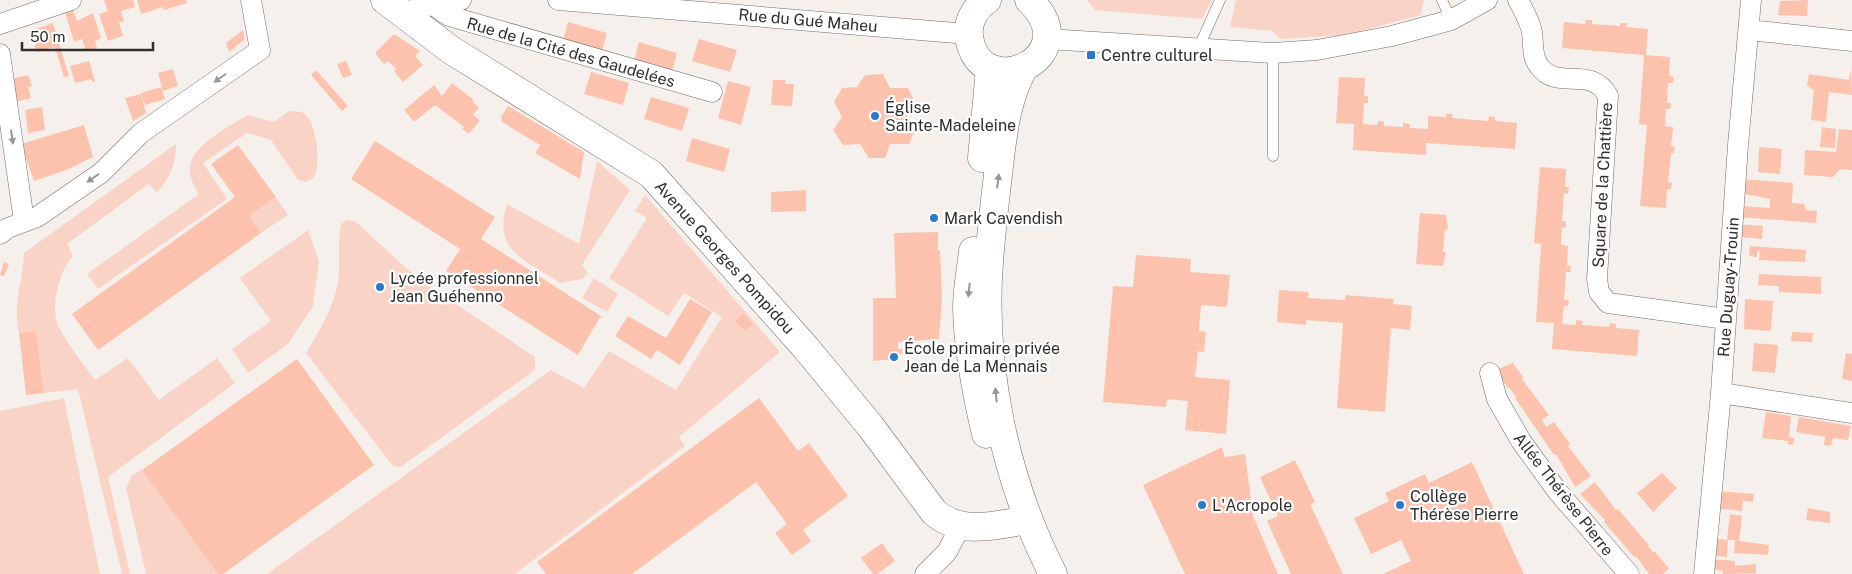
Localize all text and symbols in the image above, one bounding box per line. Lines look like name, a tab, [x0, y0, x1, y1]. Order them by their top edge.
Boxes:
street label: Rue du Gué Maheu	[738, 5, 878, 36]
street label: Rue de la Cité des Gaudelées	[465, 14, 677, 91]
scale bar	[22, 20, 154, 52]
text: 50 m	[30, 28, 65, 45]
place label: Centre culturel	[1101, 46, 1213, 65]
marker: Centre culturel	[1085, 49, 1097, 61]
one-way arrow	[213, 73, 227, 83]
place label: Église Sainte-Madeleine	[885, 97, 1016, 135]
street label: Square de la Chattière	[1589, 102, 1616, 268]
marker: Église Sainte-Madeleine	[869, 110, 881, 122]
one-way arrow	[8, 129, 16, 145]
one-way arrow	[86, 173, 100, 183]
one-way arrow	[994, 173, 1002, 189]
street label: Avenue Georges Pompidou	[651, 177, 798, 338]
place label: Mark Cavendish	[944, 209, 1063, 228]
marker: Mark Cavendish	[928, 212, 940, 224]
street label: Rue Duguay-Trouin	[1714, 217, 1743, 358]
place label: Lycée professionnel Jean Guéhenno	[390, 269, 539, 306]
marker: Lycée professionnel Jean Guéhenno	[374, 281, 386, 293]
one-way arrow	[965, 283, 973, 299]
place label: École primaire privée Jean de La Mennais	[904, 338, 1060, 376]
marker: École primaire privée Jean de La Mennais	[888, 351, 900, 363]
one-way arrow	[992, 387, 1000, 403]
street label: Allée Thérèse Pierre	[1510, 429, 1618, 560]
place label: Collège Thérèse Pierre	[1410, 487, 1519, 524]
place label: L'Acropole	[1212, 496, 1292, 515]
marker: L'Acropole	[1196, 499, 1208, 511]
marker: Collège Thérèse Pierre	[1394, 499, 1406, 511]

